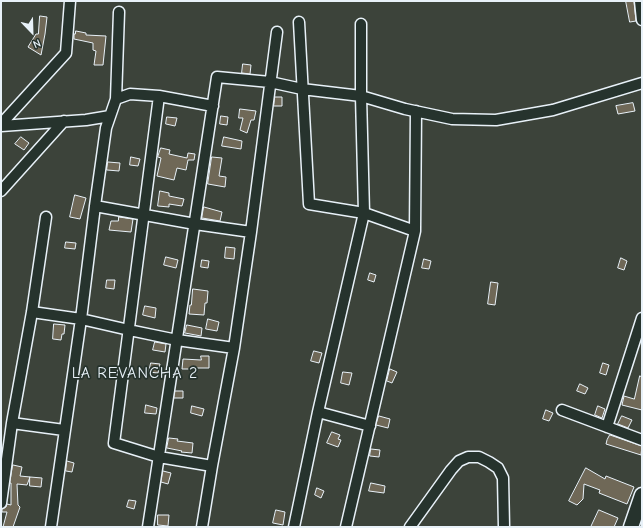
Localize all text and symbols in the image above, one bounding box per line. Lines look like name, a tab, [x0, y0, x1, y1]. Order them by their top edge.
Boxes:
north arrow	[12, 12, 52, 52]
text: N	[31, 36, 43, 51]
district label: LA REVANCHA 2	[72, 363, 198, 383]

